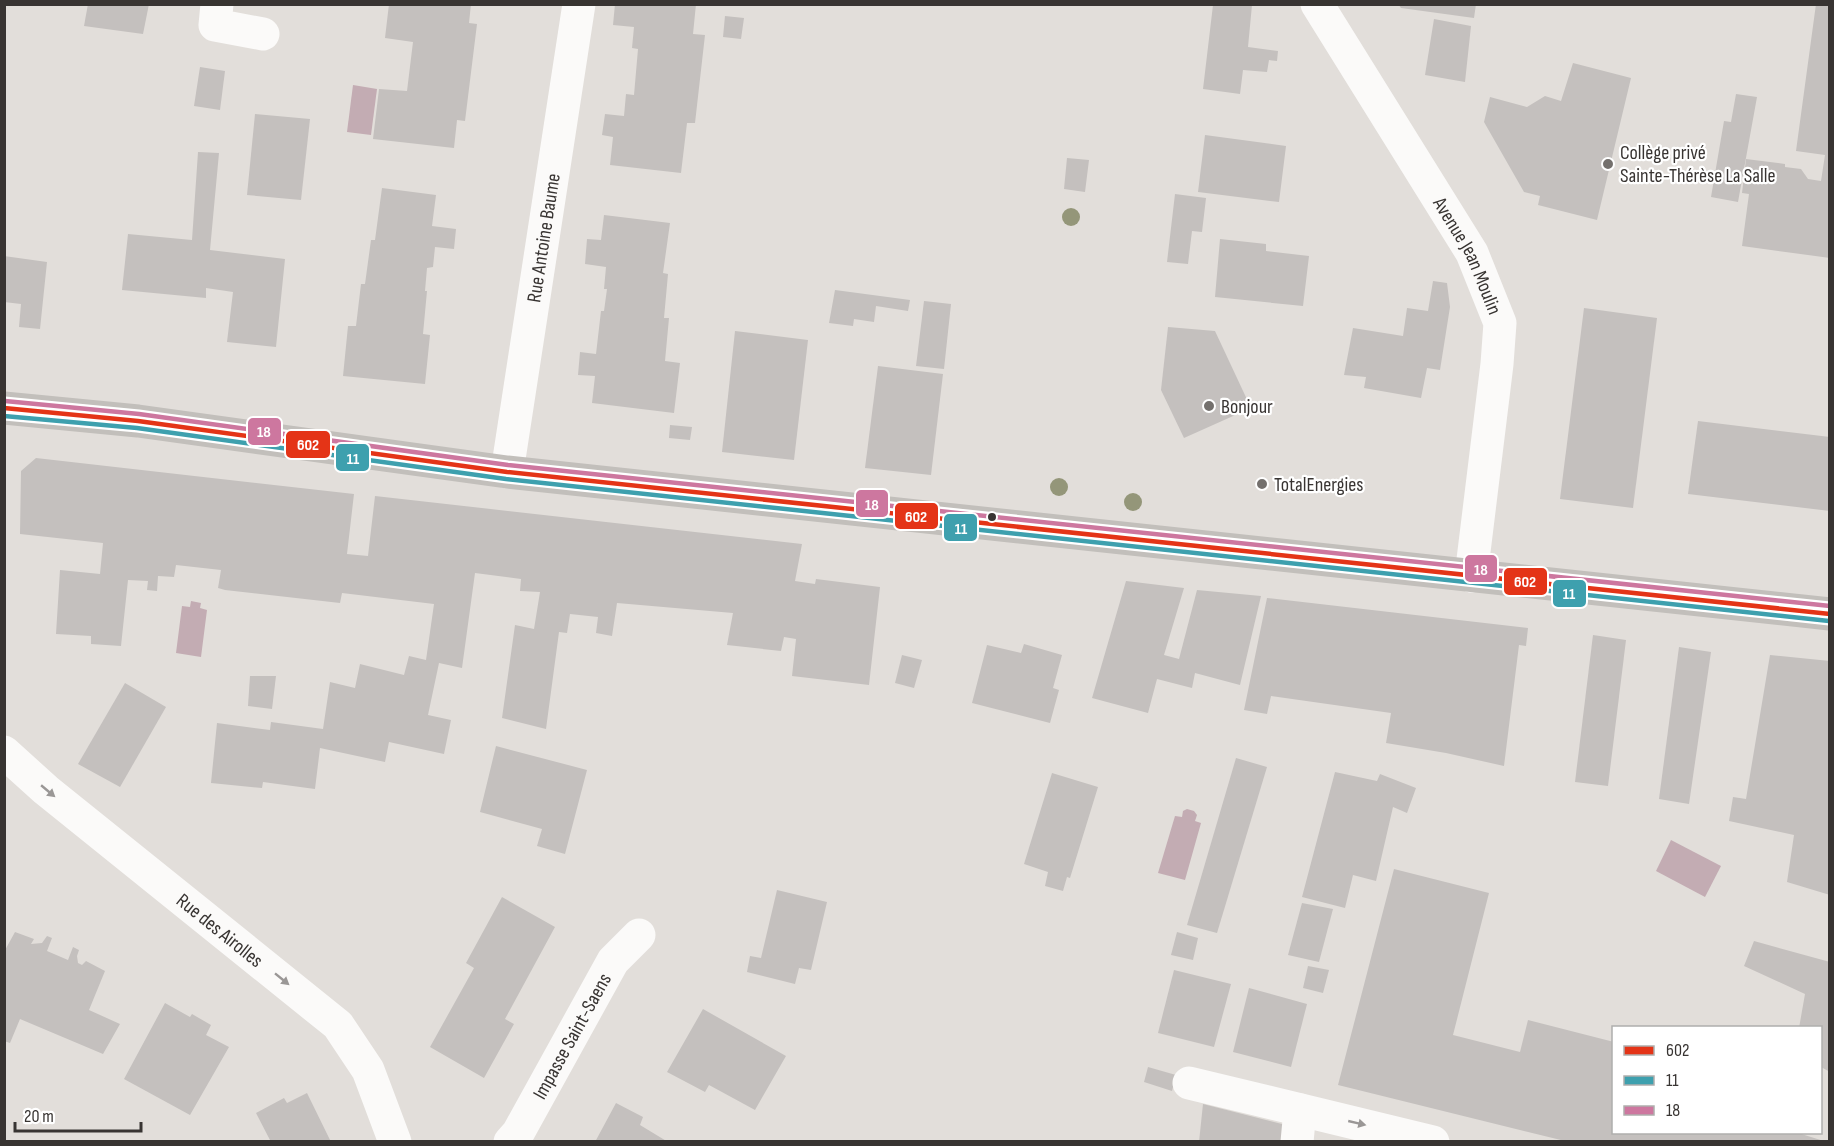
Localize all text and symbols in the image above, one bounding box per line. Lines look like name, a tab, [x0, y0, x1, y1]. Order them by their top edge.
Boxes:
place label: Collège privé Sainte-Thérèse La Salle	[1620, 141, 1775, 188]
marker: Collège privé Sainte-Thérèse La Salle	[1601, 157, 1615, 171]
street label: Rue Antoine Baume	[522, 172, 566, 304]
street label: Avenue Jean Moulin	[1427, 192, 1506, 318]
place label: Bonjour	[1221, 395, 1273, 419]
marker: Bonjour	[1202, 399, 1216, 413]
line badge: 18	[247, 417, 282, 446]
text: 18	[257, 423, 271, 442]
line badge: 602	[285, 430, 331, 459]
text: 602	[297, 436, 319, 455]
line badge: 11	[335, 443, 370, 472]
text: 11	[347, 450, 360, 469]
place label: TotalEnergies	[1274, 473, 1363, 497]
marker: TotalEnergies	[1255, 477, 1269, 491]
line badge: 18	[855, 489, 889, 518]
text: 18	[865, 496, 879, 515]
line badge: 602	[894, 502, 939, 530]
text: 602	[905, 508, 927, 527]
unlabelled marker	[986, 511, 998, 523]
line badge: 11	[943, 513, 978, 542]
text: 11	[955, 520, 968, 539]
line badge: 18	[1464, 554, 1498, 583]
text: 18	[1474, 561, 1488, 580]
line badge: 602	[1503, 567, 1548, 596]
text: 602	[1514, 573, 1536, 592]
line badge: 11	[1552, 579, 1587, 608]
text: 11	[1563, 585, 1576, 604]
one-way arrow	[40, 785, 56, 798]
street label: Rue des Airolles	[171, 889, 268, 973]
street label: Impasse Saint-Saens	[528, 969, 617, 1104]
one-way arrow	[274, 972, 289, 985]
legend	[1612, 1026, 1822, 1134]
text: 602	[1666, 1040, 1689, 1061]
text: 11	[1666, 1070, 1679, 1091]
scale bar	[15, 1095, 141, 1133]
text: 18	[1666, 1100, 1680, 1121]
text: 20 m	[24, 1106, 54, 1127]
one-way arrow	[1348, 1119, 1366, 1129]

